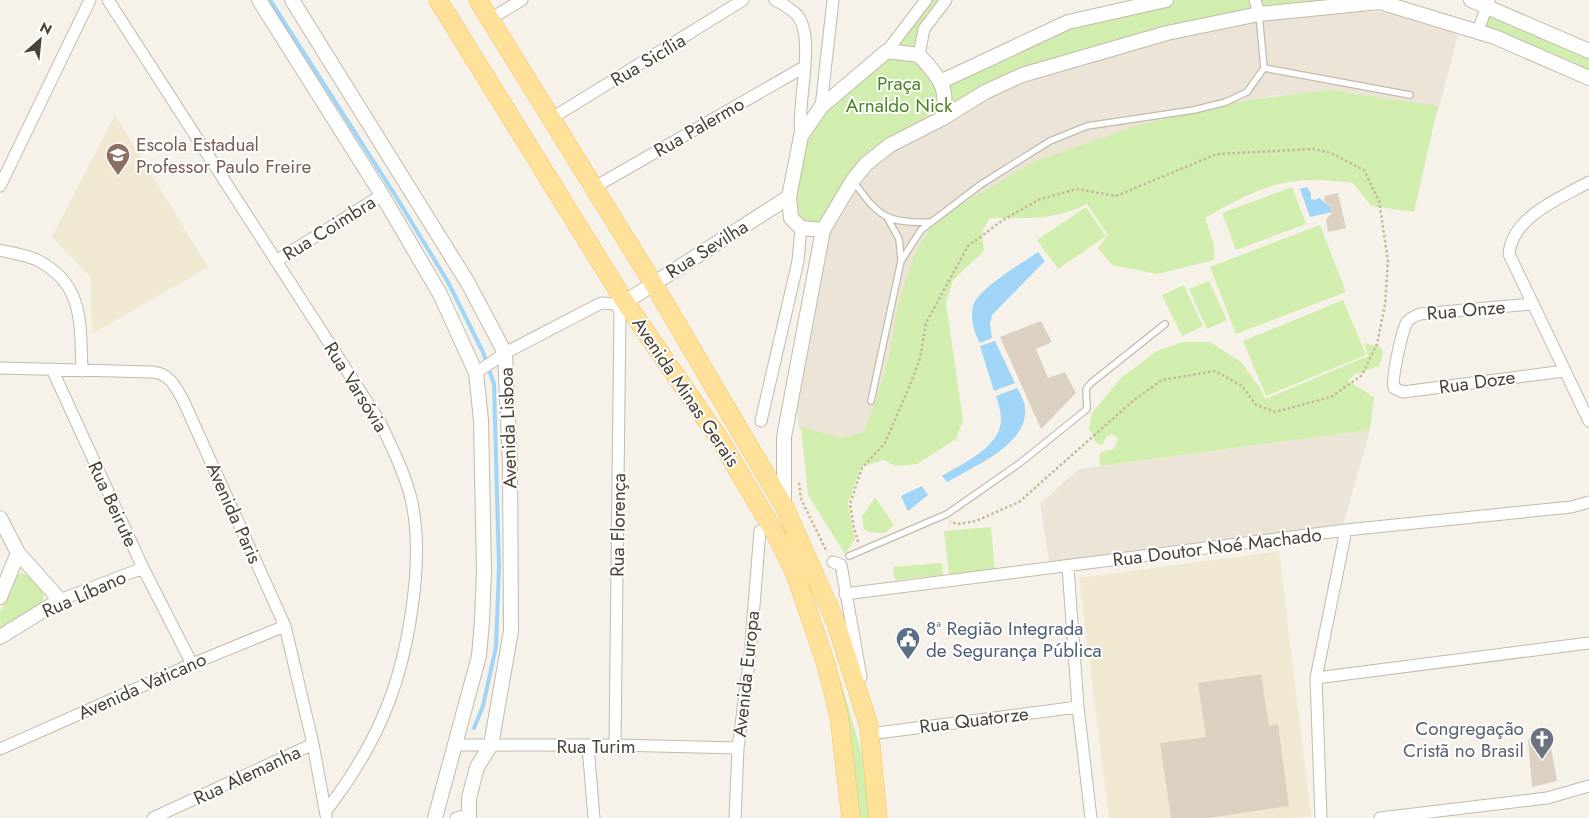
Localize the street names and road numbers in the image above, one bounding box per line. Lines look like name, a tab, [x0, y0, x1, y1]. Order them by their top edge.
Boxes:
street label: Rua Sicília	[605, 27, 691, 93]
street label: Rua Palermo	[649, 90, 749, 164]
street label: Rua Coimbra	[277, 189, 381, 267]
street label: Rua Sevilha	[661, 213, 753, 285]
street label: Rua Onze	[1426, 293, 1507, 327]
street label: Avenida Minas Gerais	[626, 312, 746, 473]
street label: Rua Varsóvia	[318, 337, 394, 437]
street label: Rua Doze	[1437, 363, 1517, 401]
street label: Avenida Lisboa	[492, 367, 524, 489]
street label: Rua Beirute	[81, 457, 145, 551]
street label: Avenida Paris	[200, 458, 268, 568]
street label: Rua Florença	[604, 473, 632, 577]
street label: Rua Doutor Noé Machado	[1111, 521, 1323, 573]
street label: Rua Líbano	[38, 564, 130, 624]
street label: Avenida Europa	[726, 609, 766, 739]
street label: Avenida Vaticano	[74, 646, 210, 726]
street label: Rua Quatorze	[918, 700, 1030, 740]
street label: Rua Turim	[556, 733, 636, 760]
street label: Rua Alemanha	[189, 738, 305, 812]

